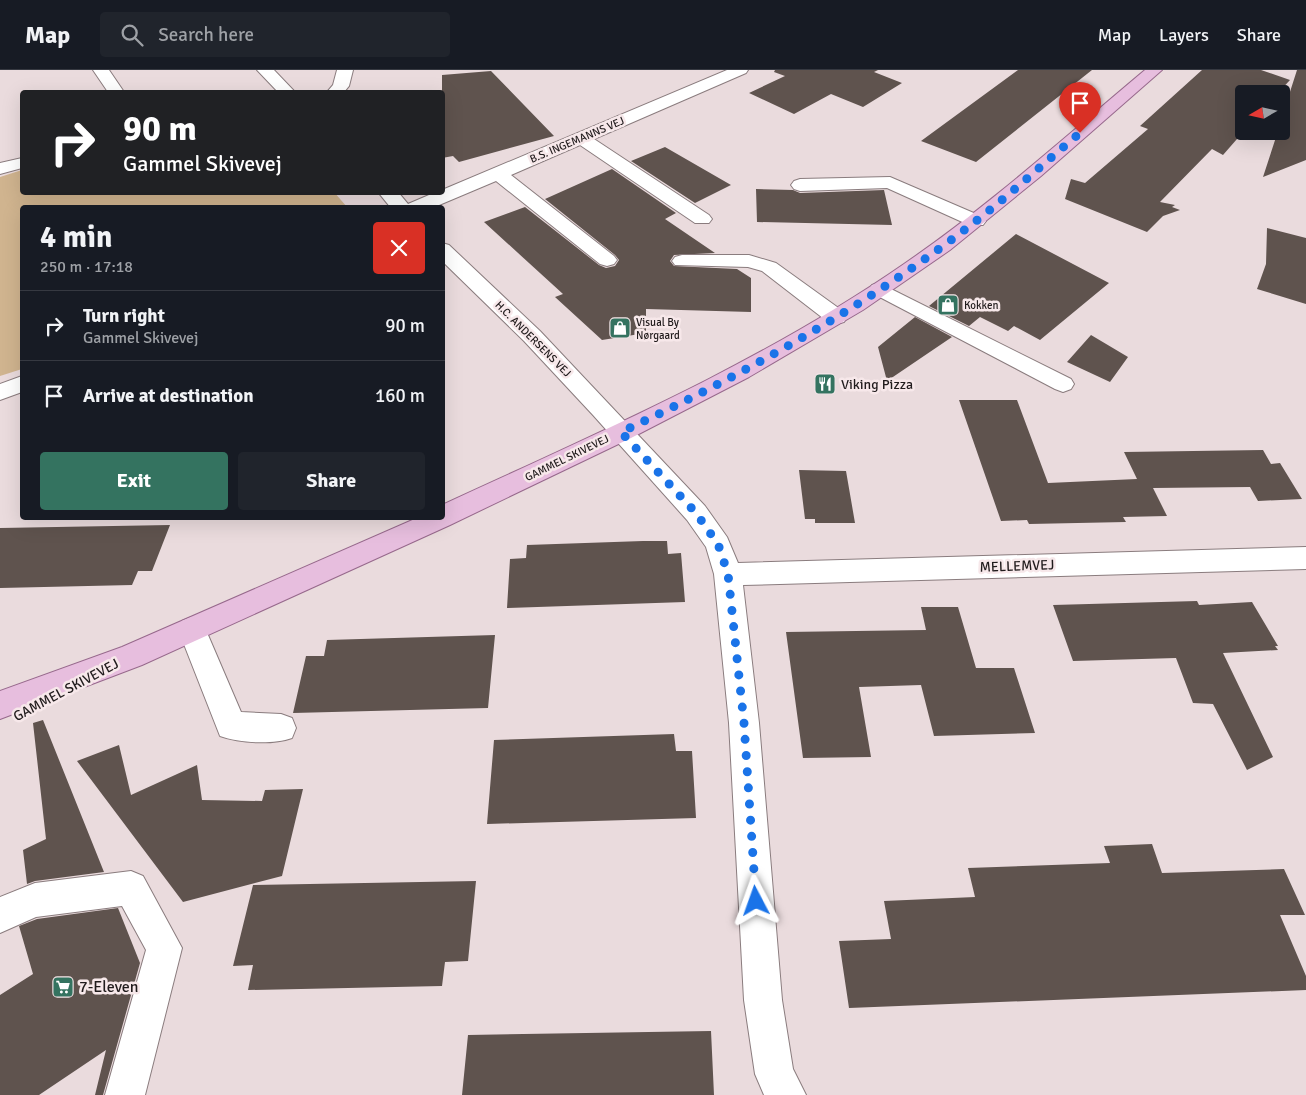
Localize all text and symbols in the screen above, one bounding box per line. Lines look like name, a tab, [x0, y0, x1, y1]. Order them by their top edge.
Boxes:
search box	[100, 12, 450, 57]
text: Map	[25, 20, 70, 50]
icon: search	[118, 21, 146, 49]
text: Search here	[158, 23, 254, 47]
text: Map	[1098, 24, 1131, 46]
text: Layers	[1159, 24, 1209, 46]
text: Share	[1237, 24, 1281, 46]
pin	[1059, 82, 1101, 133]
north arrow	[1235, 85, 1290, 140]
map controls	[1235, 85, 1290, 140]
icon: arrive	[1066, 89, 1094, 117]
text: 90 m	[123, 107, 197, 150]
icon: right	[40, 110, 105, 175]
street label: B.S. INGEMANNS VEJ	[528, 114, 626, 166]
text: Gammel Skivevej	[123, 150, 282, 177]
text: 4 min	[40, 219, 112, 256]
button: close	[373, 222, 425, 274]
text: 250 m · 17:18	[40, 257, 133, 277]
shop icon: Kokken	[936, 293, 960, 317]
street label: H.C. ANDERSENS VEJ	[492, 298, 574, 380]
place label: Kokken	[964, 299, 998, 312]
text: Turn right	[83, 304, 165, 328]
icon: right	[40, 312, 68, 340]
text: 90 m	[385, 314, 425, 338]
shop icon: Visual By Nørgaard	[608, 316, 632, 340]
place label: Visual By Nørgaard	[636, 316, 680, 342]
text: Gammel Skivevej	[83, 328, 199, 348]
restaurant icon: Viking Pizza	[813, 372, 837, 396]
place label: Viking Pizza	[841, 376, 913, 393]
icon: arrive	[40, 382, 68, 410]
text: Arrive at destination	[83, 384, 254, 408]
text: 160 m	[375, 384, 425, 408]
street label: GAMMEL SKIVEVEJ	[523, 432, 611, 484]
button: Exit	[40, 452, 228, 510]
button: Share	[238, 452, 425, 510]
street label: MELLEMVEJ	[979, 556, 1055, 576]
street label: GAMMEL SKIVEVEJ	[10, 655, 122, 725]
position arrow	[729, 874, 781, 926]
supermarket icon: 7-Eleven	[51, 975, 75, 999]
place label: 7-Eleven	[79, 977, 138, 997]

